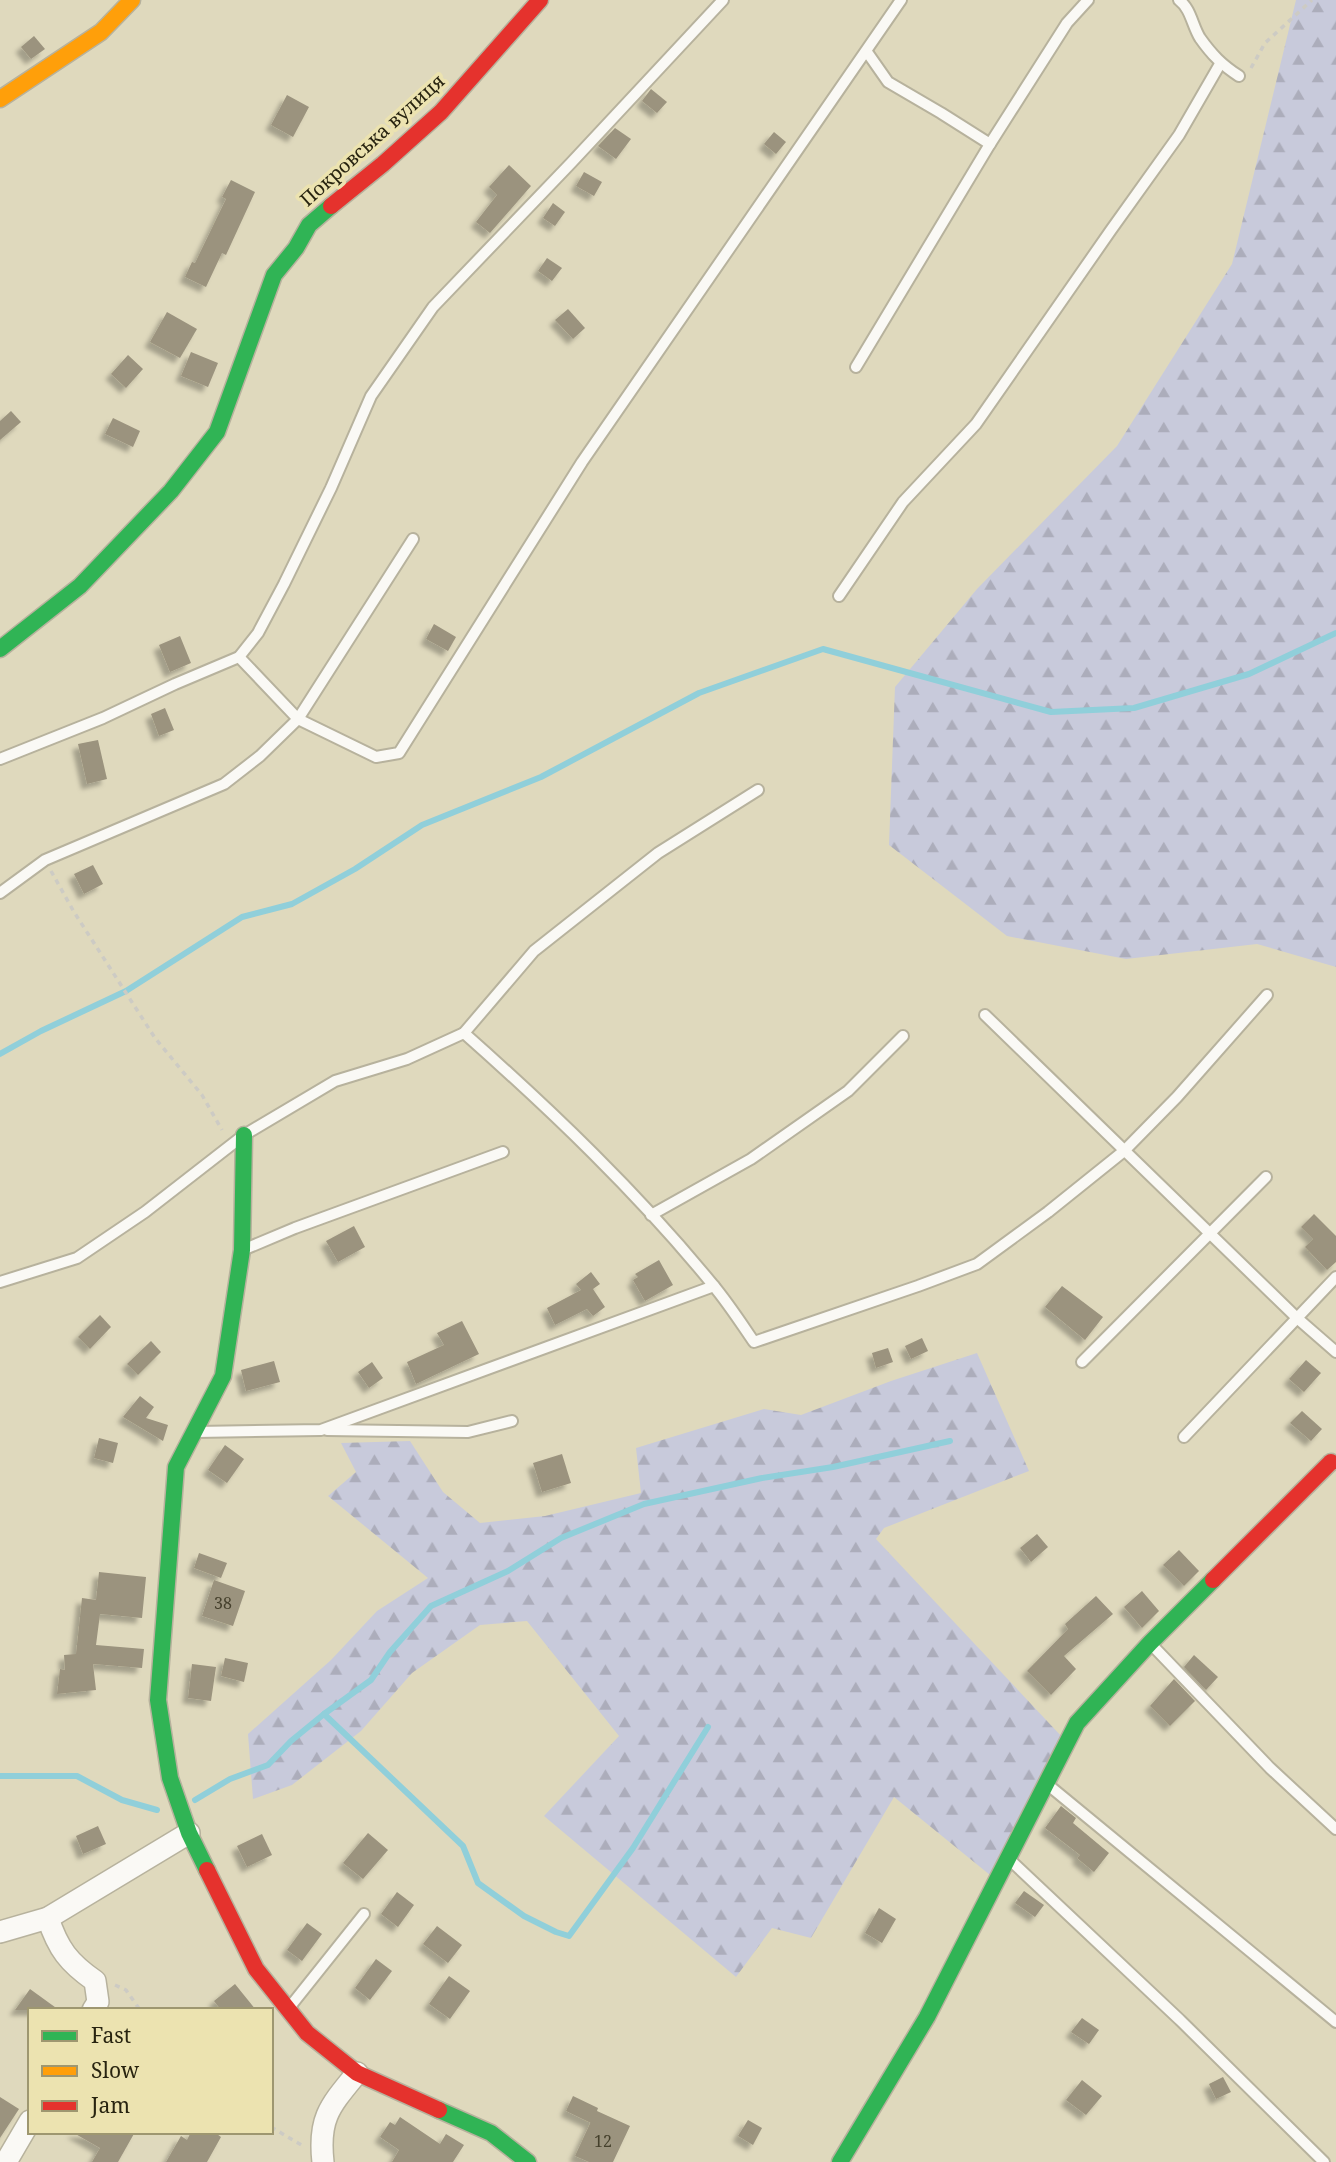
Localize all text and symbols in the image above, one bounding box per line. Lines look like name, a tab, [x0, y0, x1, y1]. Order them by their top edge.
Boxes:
street label: Покровська вулиця	[294, 68, 450, 212]
house number: 38	[214, 1592, 232, 1614]
legend	[28, 2008, 273, 2134]
text: Fast	[91, 2021, 131, 2049]
text: Slow	[91, 2056, 140, 2084]
text: Jam	[90, 2091, 130, 2119]
house number: 12	[594, 2130, 612, 2152]

